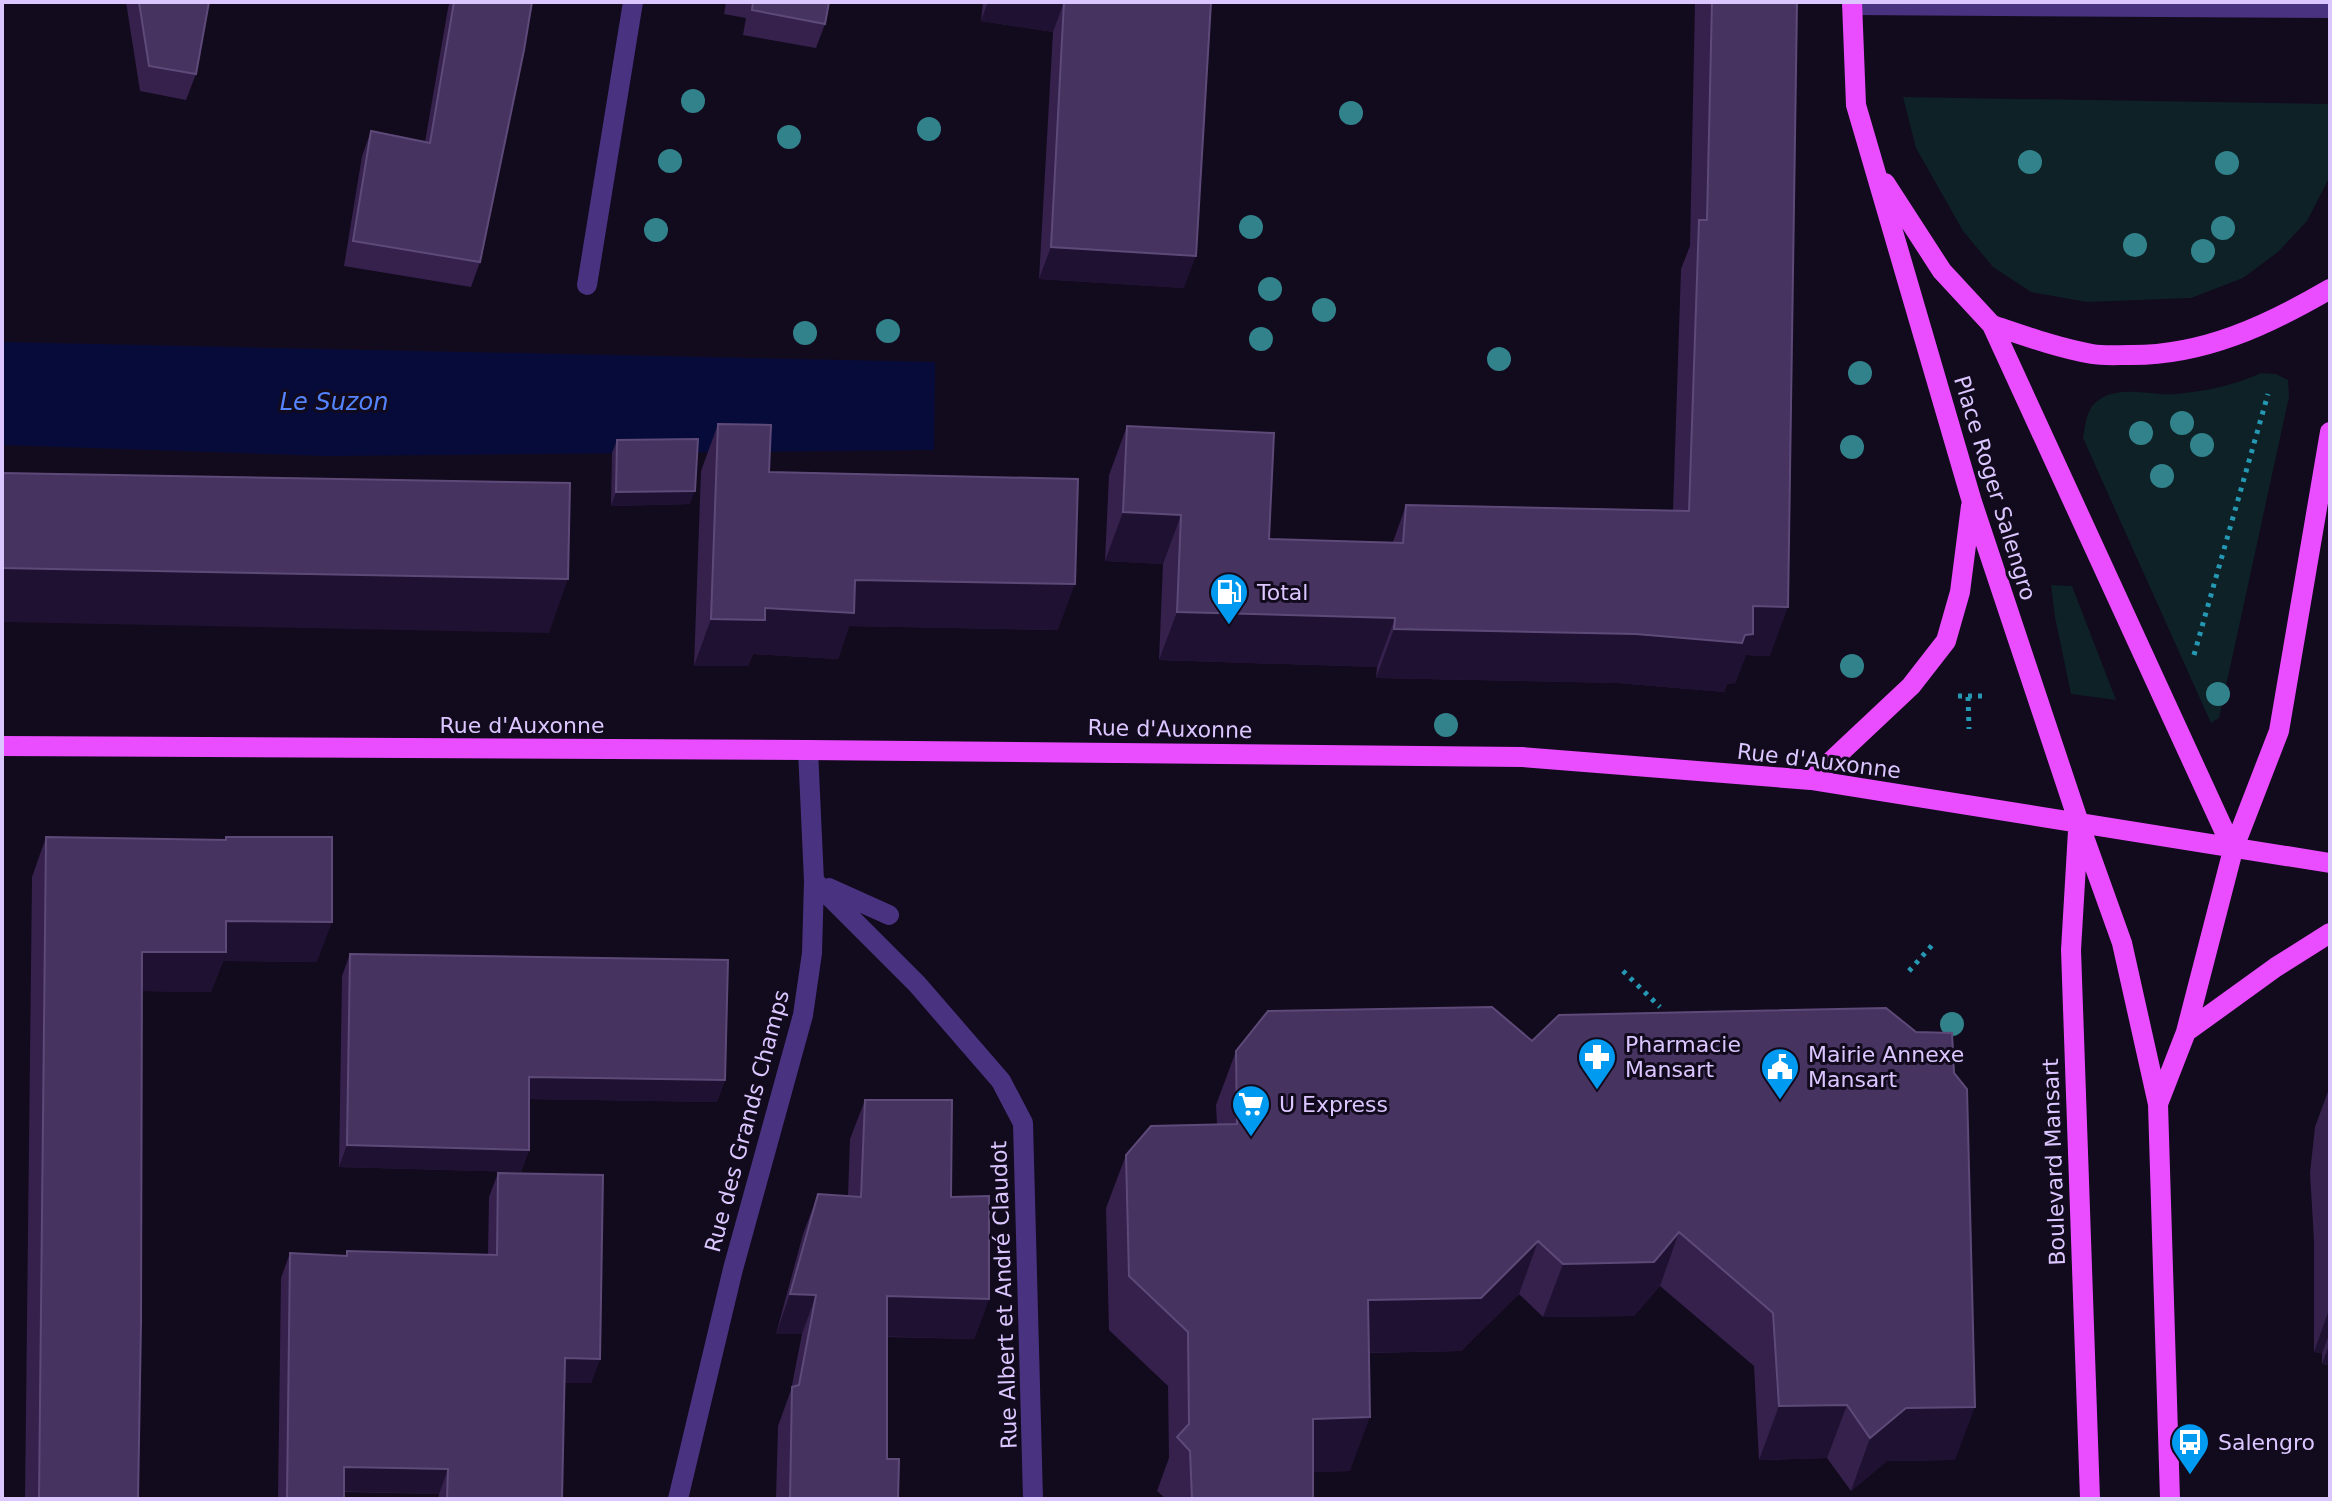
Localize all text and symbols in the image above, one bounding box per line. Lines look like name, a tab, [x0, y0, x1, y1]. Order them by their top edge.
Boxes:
street label: Place Roger Salengro	[1949, 373, 2041, 603]
water label: Le Suzon	[280, 388, 388, 416]
fuel station icon: Total	[1208, 571, 1250, 626]
place label: Total	[1256, 580, 1308, 605]
street label: Rue d'Auxonne	[440, 713, 605, 738]
street label: Rue d'Auxonne	[1087, 715, 1253, 743]
street label: Rue d'Auxonne	[1736, 739, 1902, 783]
street label: Rue des Grands Champs	[700, 987, 794, 1255]
place label: Pharmacie Mansart	[1625, 1032, 1741, 1082]
pharmacy icon: Pharmacie Mansart	[1576, 1036, 1618, 1091]
place label: Mairie Annexe Mansart	[1808, 1042, 1964, 1092]
public building icon: Mairie Annexe Mansart	[1759, 1046, 1801, 1101]
street label: Boulevard Mansart	[2038, 1058, 2070, 1266]
supermarket icon: U Express	[1230, 1083, 1272, 1138]
place label: U Express	[1279, 1092, 1388, 1117]
street label: Rue Albert et André Claudot	[986, 1140, 1022, 1449]
bus stop icon: Salengro	[2169, 1421, 2211, 1476]
place label: Salengro	[2218, 1430, 2315, 1455]

